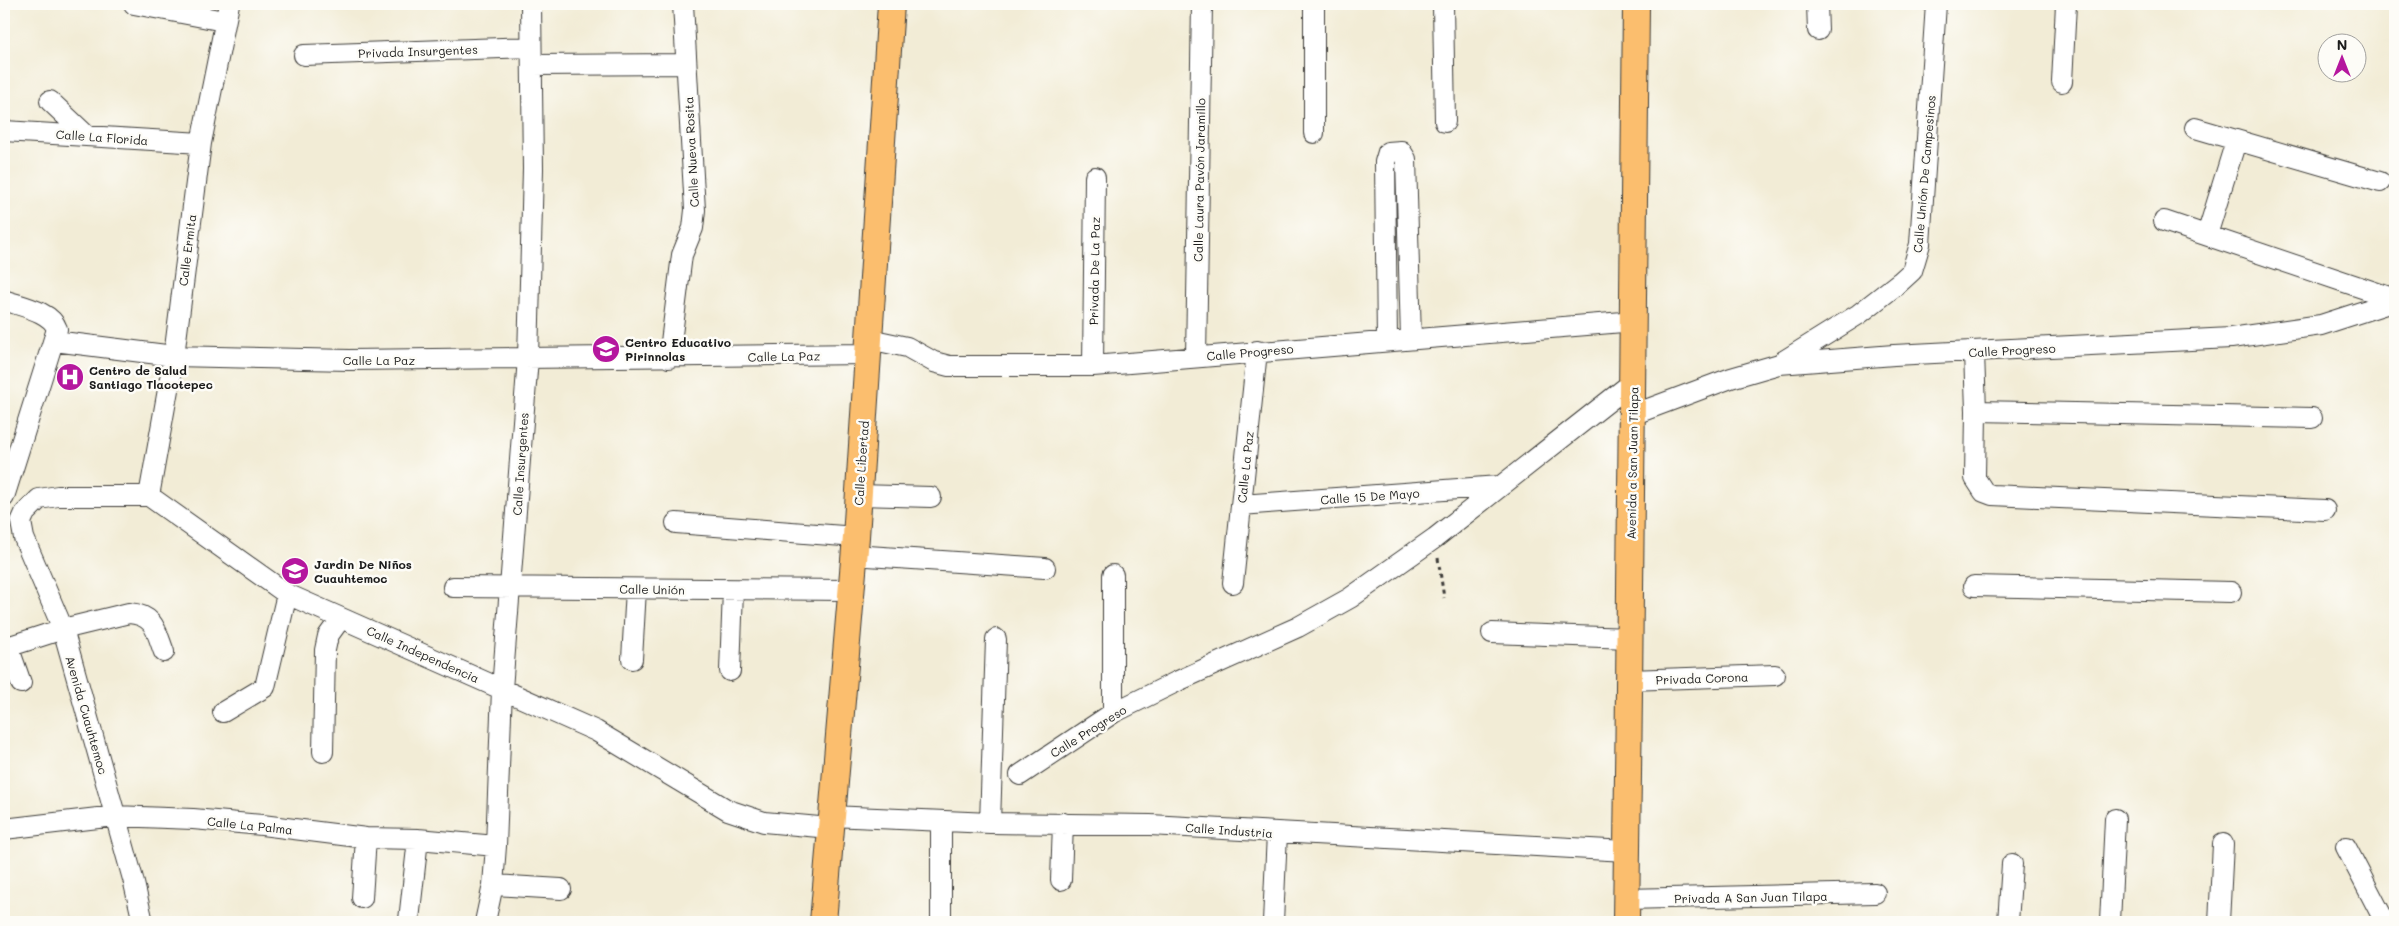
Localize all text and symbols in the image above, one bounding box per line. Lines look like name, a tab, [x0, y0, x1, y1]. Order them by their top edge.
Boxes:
north arrow	[2316, 32, 2366, 82]
text: N	[2337, 35, 2347, 54]
street label: Privada Insurgentes	[358, 41, 478, 61]
street label: Calle Unión De Campesinos	[1909, 94, 1939, 254]
street label: Calle Nueva Rosita	[680, 96, 702, 208]
street label: Calle Laura Pavón Jaramillo	[1190, 98, 1208, 262]
street label: Calle La Florida	[55, 126, 149, 148]
street label: Calle Ermita	[175, 213, 199, 287]
street label: Privada De La Paz	[1085, 216, 1103, 325]
school or university icon: Centro Educativo Pirinnolas	[591, 334, 621, 364]
place label: Centro Educativo Pirinnolas	[625, 334, 731, 364]
street label: Calle Progreso	[1206, 340, 1294, 364]
street label: Calle Progreso	[1968, 340, 2056, 360]
street label: Calle La Paz	[748, 347, 821, 365]
street label: Calle La Paz	[343, 352, 416, 368]
hospital icon: Centro de Salud Santiago Tlacotepec	[55, 362, 85, 392]
place label: Centro de Salud Santiago Tlacotepec	[89, 362, 213, 392]
street label: Avenida a San Juan Tilapa	[1623, 386, 1641, 540]
street label: Calle Insurgentes	[508, 412, 532, 516]
street label: Calle Libertad	[850, 420, 872, 506]
street label: Calle La Paz	[1233, 430, 1257, 504]
street label: Calle 15 De Mayo	[1320, 485, 1420, 507]
school or university icon: Jardin De Niños Cuauhtemoc	[280, 556, 310, 586]
place label: Jardin De Niños Cuauhtemoc	[314, 556, 412, 586]
street label: Calle Unión	[619, 580, 685, 598]
street label: Calle Independencia	[364, 622, 482, 686]
street label: Avenida Cuauhtemoc	[62, 654, 112, 776]
street label: Privada Corona	[1655, 668, 1749, 688]
street label: Calle Progreso	[1047, 701, 1129, 761]
street label: Calle La Palma	[206, 813, 294, 837]
street label: Calle Industria	[1185, 819, 1273, 841]
street label: Privada A San Juan Tilapa	[1674, 888, 1828, 906]

